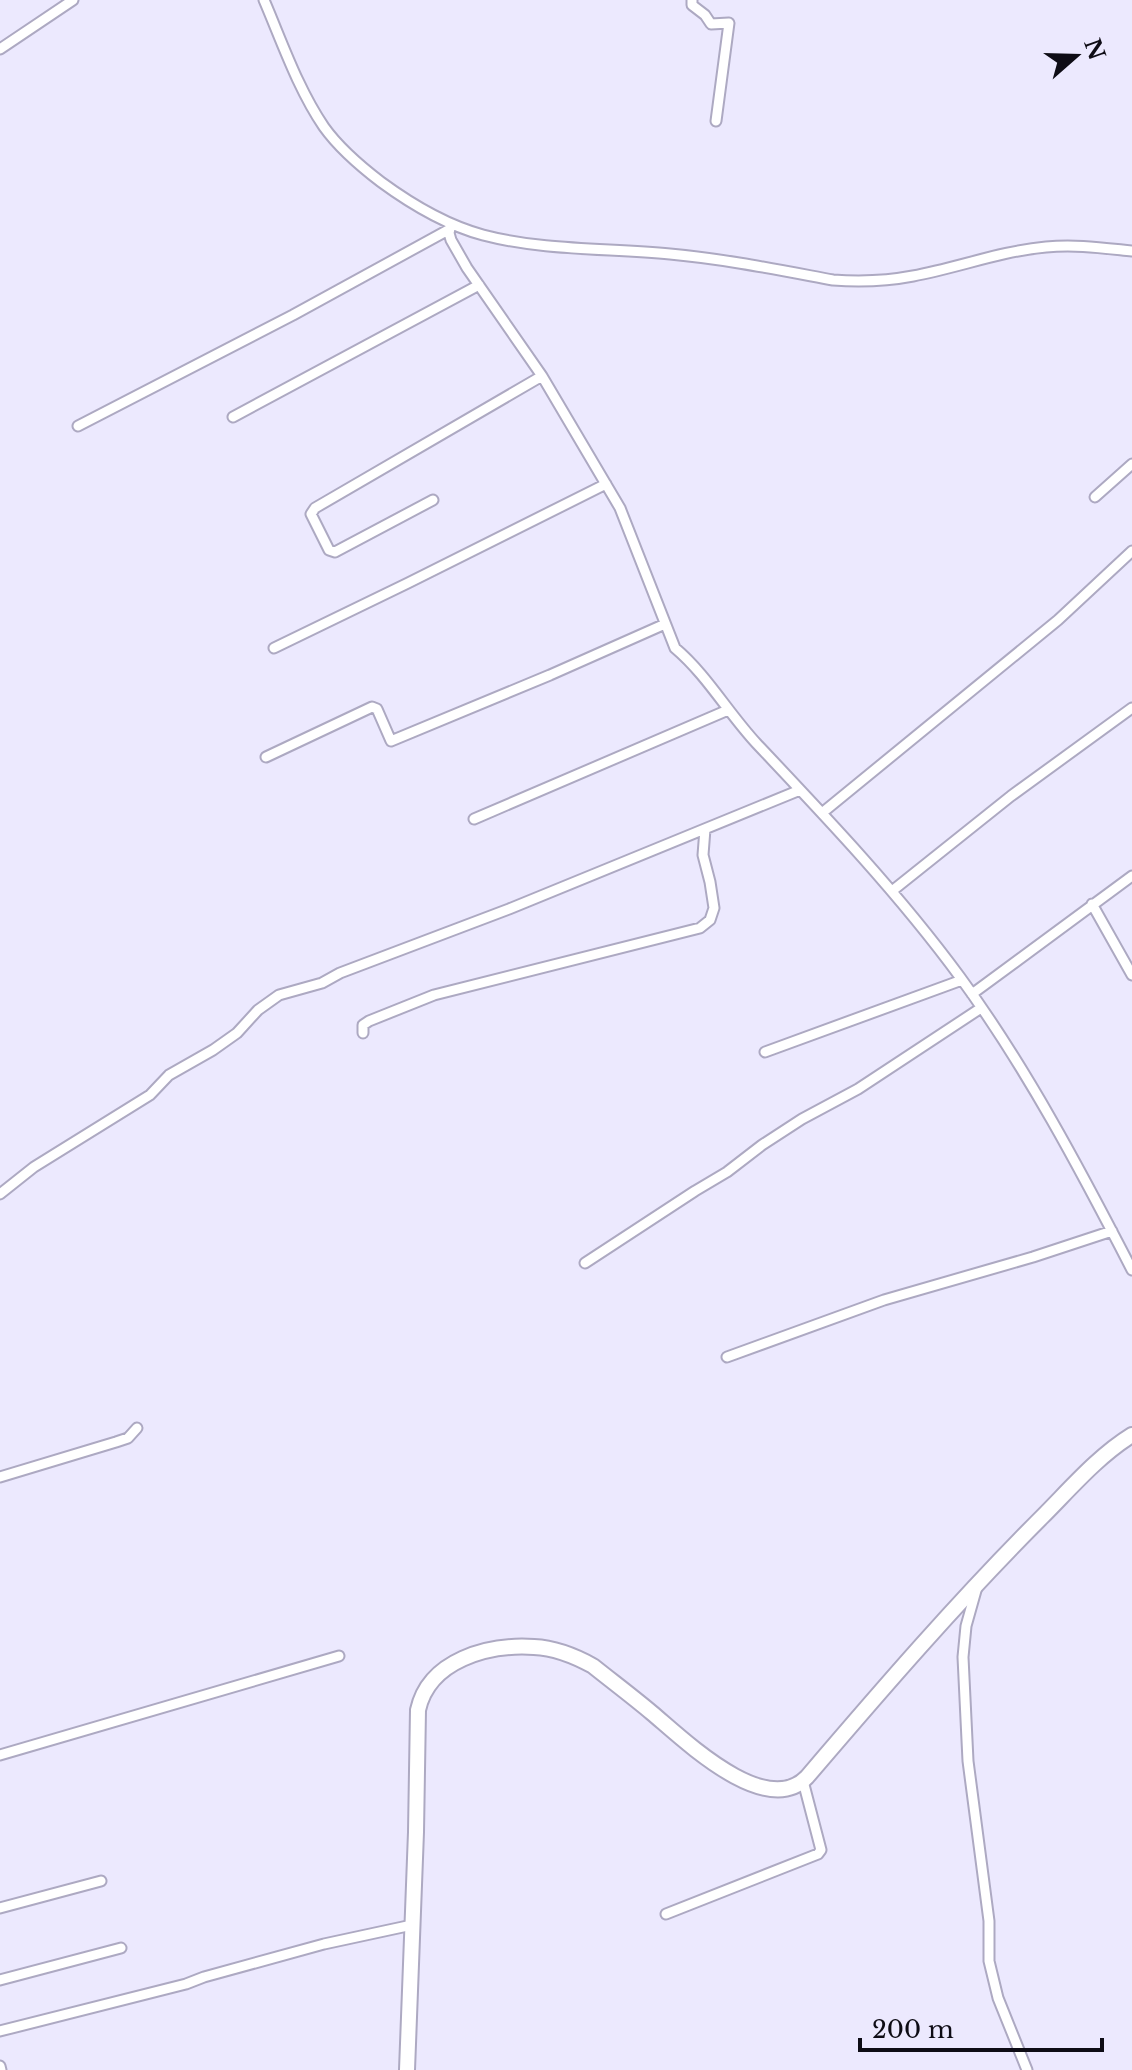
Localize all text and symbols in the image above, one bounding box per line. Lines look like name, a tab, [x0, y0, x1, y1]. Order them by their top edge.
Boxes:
north arrow	[1036, 16, 1116, 96]
text: N	[1078, 35, 1111, 64]
scale bar	[860, 2002, 1102, 2052]
text: 200 m	[872, 2015, 954, 2044]

